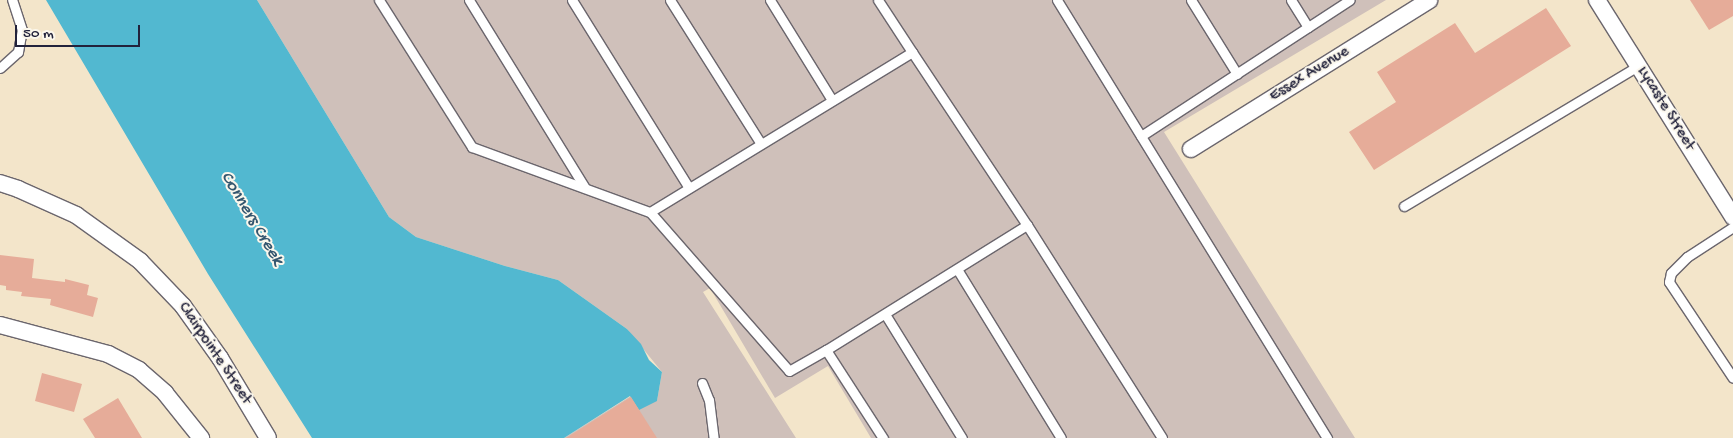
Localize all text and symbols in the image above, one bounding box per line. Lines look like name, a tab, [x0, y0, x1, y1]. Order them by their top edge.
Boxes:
scale bar	[18, 15, 142, 47]
text: 50 m	[23, 25, 54, 43]
street label: Essex Avenue	[1267, 43, 1353, 107]
street label: Lycaste Street	[1632, 64, 1698, 154]
water label: Conners Creek	[215, 168, 287, 270]
street label: Clairpointe Street	[173, 299, 255, 409]

